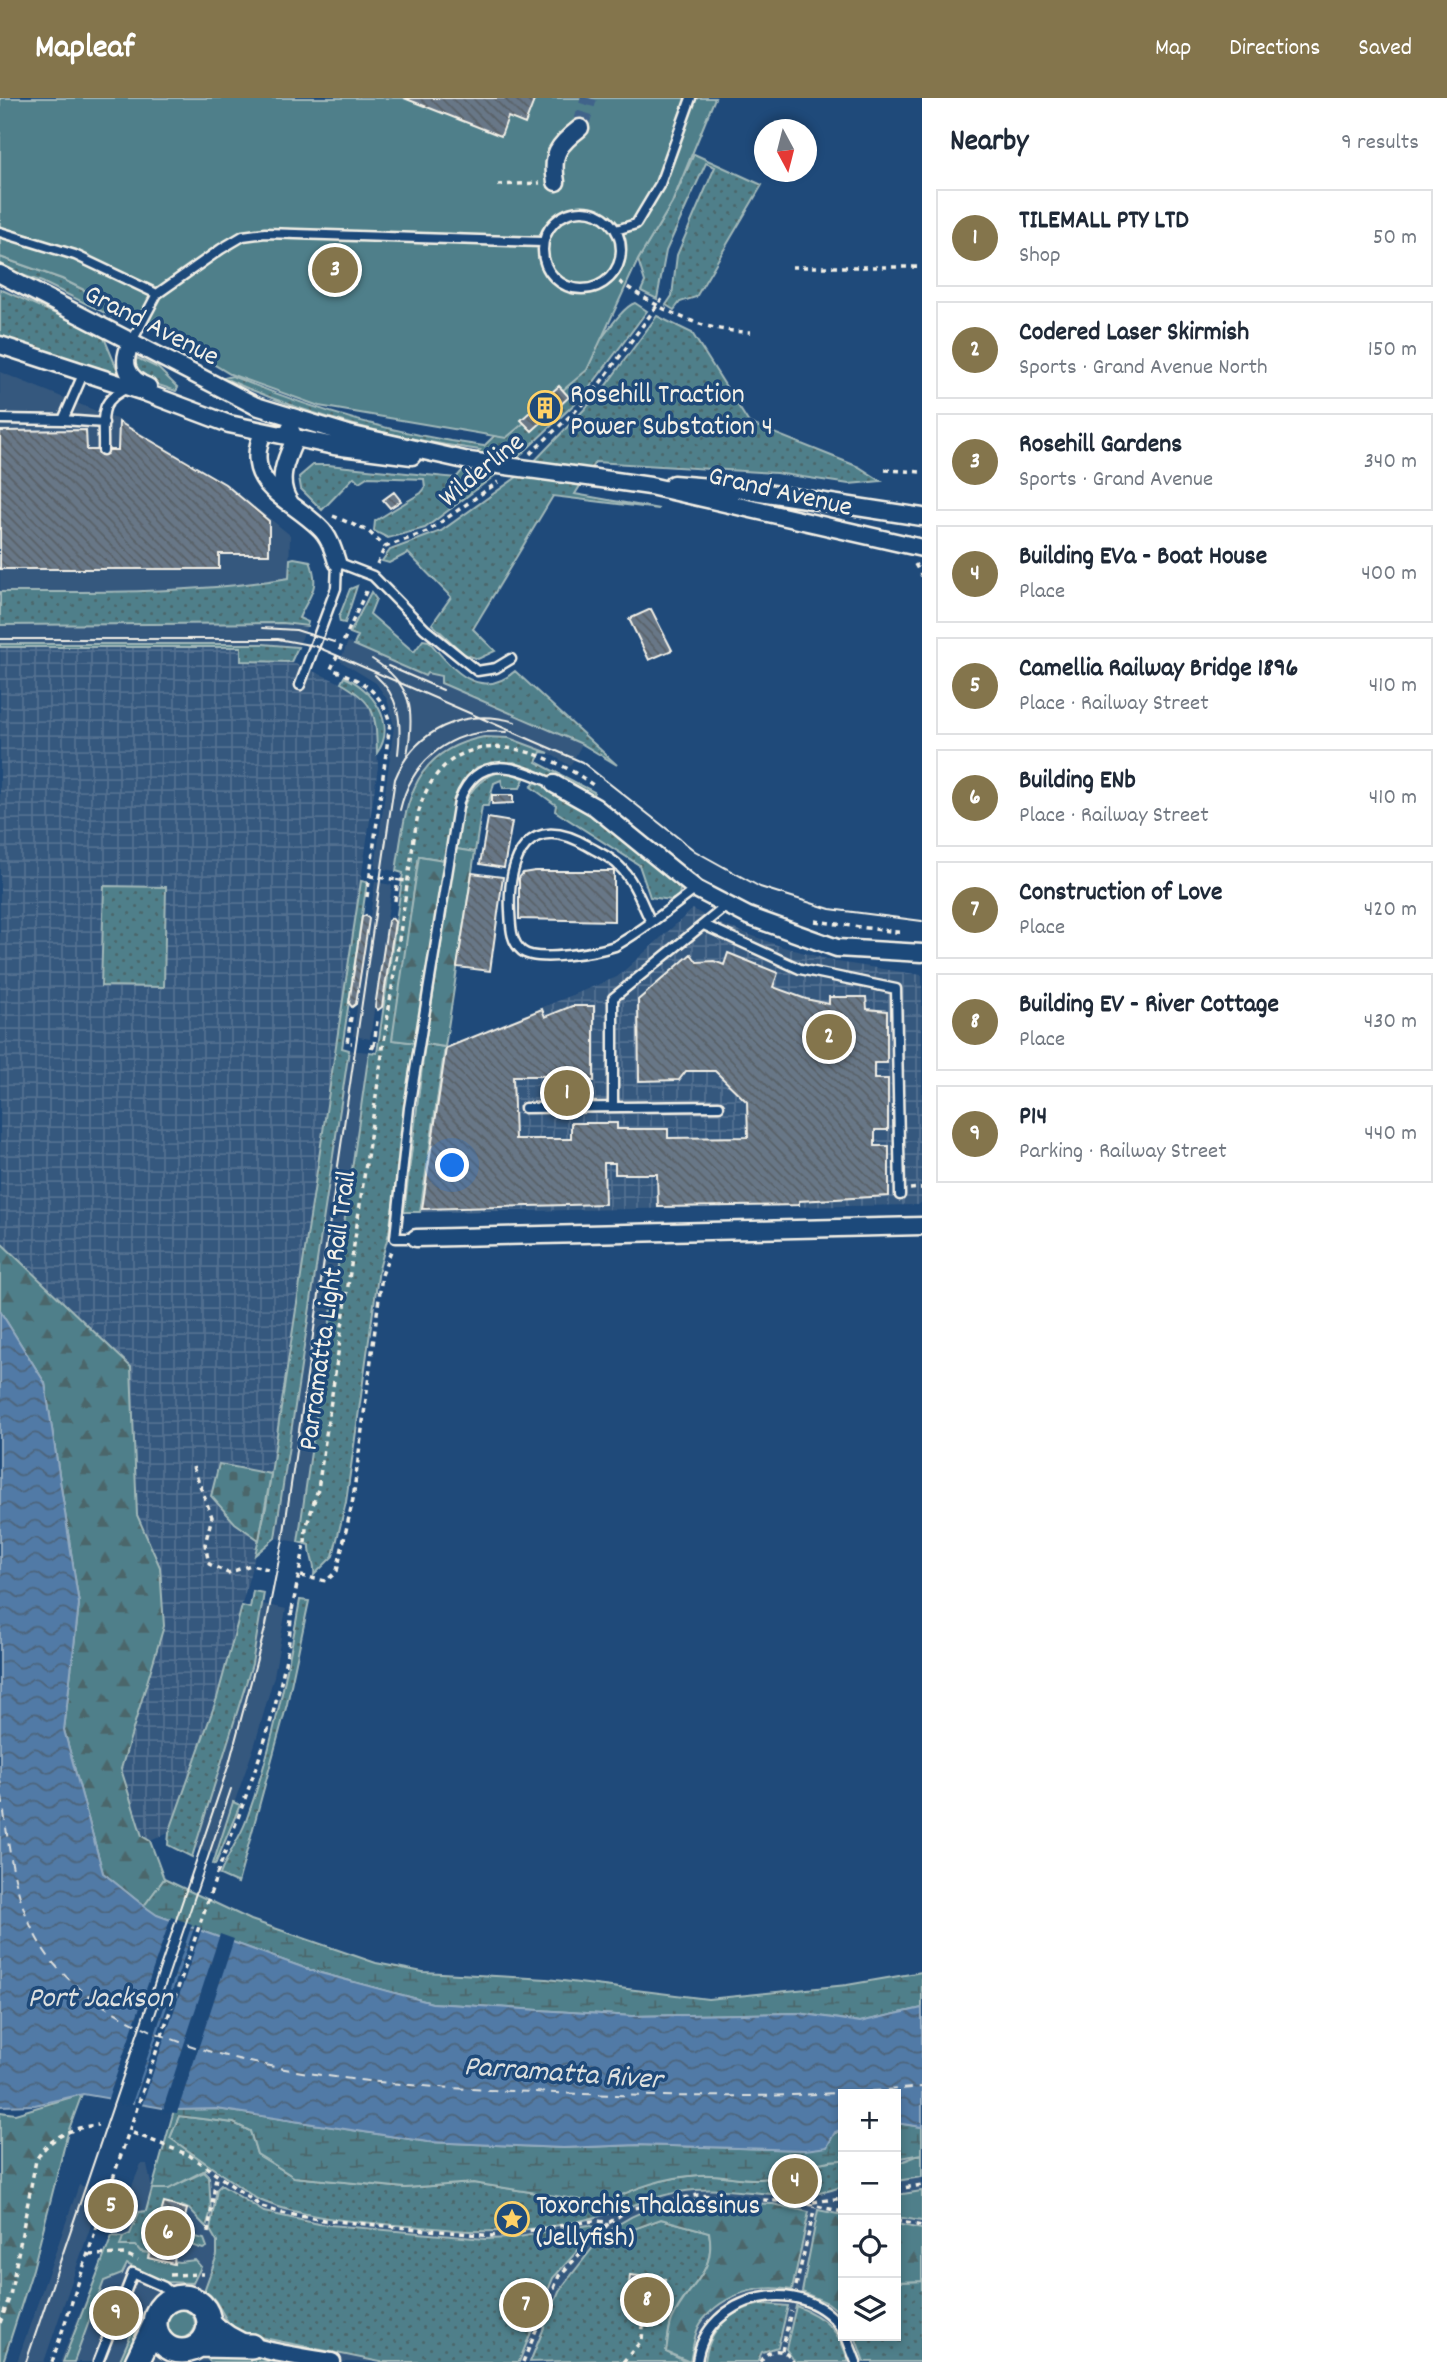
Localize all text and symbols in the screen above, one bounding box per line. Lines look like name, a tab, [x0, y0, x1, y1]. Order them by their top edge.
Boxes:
text: Mapleaf	[35, 26, 135, 73]
text: Map	[1155, 32, 1191, 66]
text: Directions	[1229, 32, 1320, 66]
text: Saved	[1358, 32, 1412, 66]
north arrow	[754, 119, 817, 182]
text: Nearby	[950, 122, 1028, 165]
text: 9 results	[1341, 127, 1419, 160]
text: TILEMALL PTY LTD	[1019, 203, 1189, 240]
text: 1	[972, 222, 978, 255]
text: 50 m	[1373, 222, 1417, 255]
text: Shop	[1019, 240, 1061, 273]
pin: 3	[312, 244, 358, 296]
street label: Grand Avenue	[76, 276, 225, 379]
text: Codered Laser Skirmish	[1019, 315, 1249, 352]
text: 2	[970, 334, 980, 367]
text: 150 m	[1368, 334, 1417, 367]
text: Sports · Grand Avenue North	[1019, 352, 1267, 385]
place label: Rosehill Traction Power Substation 4	[570, 377, 773, 449]
building icon: Rosehill Traction Power Substation 4	[526, 389, 564, 427]
street label: Wilderline	[431, 425, 535, 519]
text: Rosehill Gardens	[1019, 427, 1182, 464]
text: 3	[970, 446, 980, 479]
text: 340 m	[1364, 446, 1417, 479]
street label: Grand Avenue	[704, 458, 856, 530]
text: Sports · Grand Avenue	[1019, 464, 1213, 497]
text: Building EVa - Boat House	[1019, 539, 1267, 576]
text: 4	[970, 558, 980, 591]
text: 400 m	[1361, 558, 1417, 591]
text: Place	[1019, 576, 1065, 609]
text: Camellia Railway Bridge 1896	[1019, 651, 1298, 688]
text: 5	[970, 670, 980, 703]
text: 410 m	[1369, 670, 1417, 703]
text: Place · Railway Street	[1019, 688, 1209, 721]
text: Building ENb	[1019, 763, 1136, 800]
text: 6	[969, 782, 981, 815]
text: 410 m	[1369, 782, 1417, 815]
text: Place · Railway Street	[1019, 800, 1209, 833]
text: Construction of Love	[1019, 875, 1222, 912]
text: 7	[971, 894, 979, 927]
text: 420 m	[1364, 894, 1417, 927]
text: Place	[1019, 912, 1065, 945]
text: Building EV - River Cottage	[1019, 987, 1279, 1024]
text: 8	[970, 1006, 980, 1039]
text: 430 m	[1364, 1006, 1417, 1039]
pin: 2	[806, 1011, 852, 1063]
text: Place	[1019, 1024, 1065, 1057]
pin: 1	[544, 1067, 590, 1119]
text: P14	[1019, 1099, 1047, 1136]
text: 9	[970, 1118, 980, 1151]
text: 440 m	[1364, 1118, 1417, 1151]
text: Parking · Railway Street	[1019, 1136, 1227, 1169]
your location	[435, 1148, 469, 1182]
street label: Parramatta Light Rail Trail	[291, 1168, 369, 1453]
water label: Port Jackson	[27, 1979, 174, 2022]
water label: Parramatta River	[462, 2047, 666, 2104]
map controls	[838, 2089, 901, 2341]
button: +	[838, 2089, 901, 2152]
button: −	[838, 2152, 901, 2215]
pin: 4	[772, 2155, 818, 2207]
pin: 5	[88, 2180, 134, 2232]
place label: Toxorchis Thalassinus (Jellyfish)	[536, 2188, 760, 2260]
place icon: Toxorchis Thalassinus (Jellyfish)	[493, 2200, 531, 2238]
pin: 6	[145, 2207, 191, 2259]
button: locate	[838, 2215, 901, 2278]
pin: 8	[624, 2274, 670, 2326]
button: layers	[838, 2278, 901, 2341]
pin: 7	[503, 2279, 549, 2331]
pin: 9	[93, 2287, 139, 2339]

